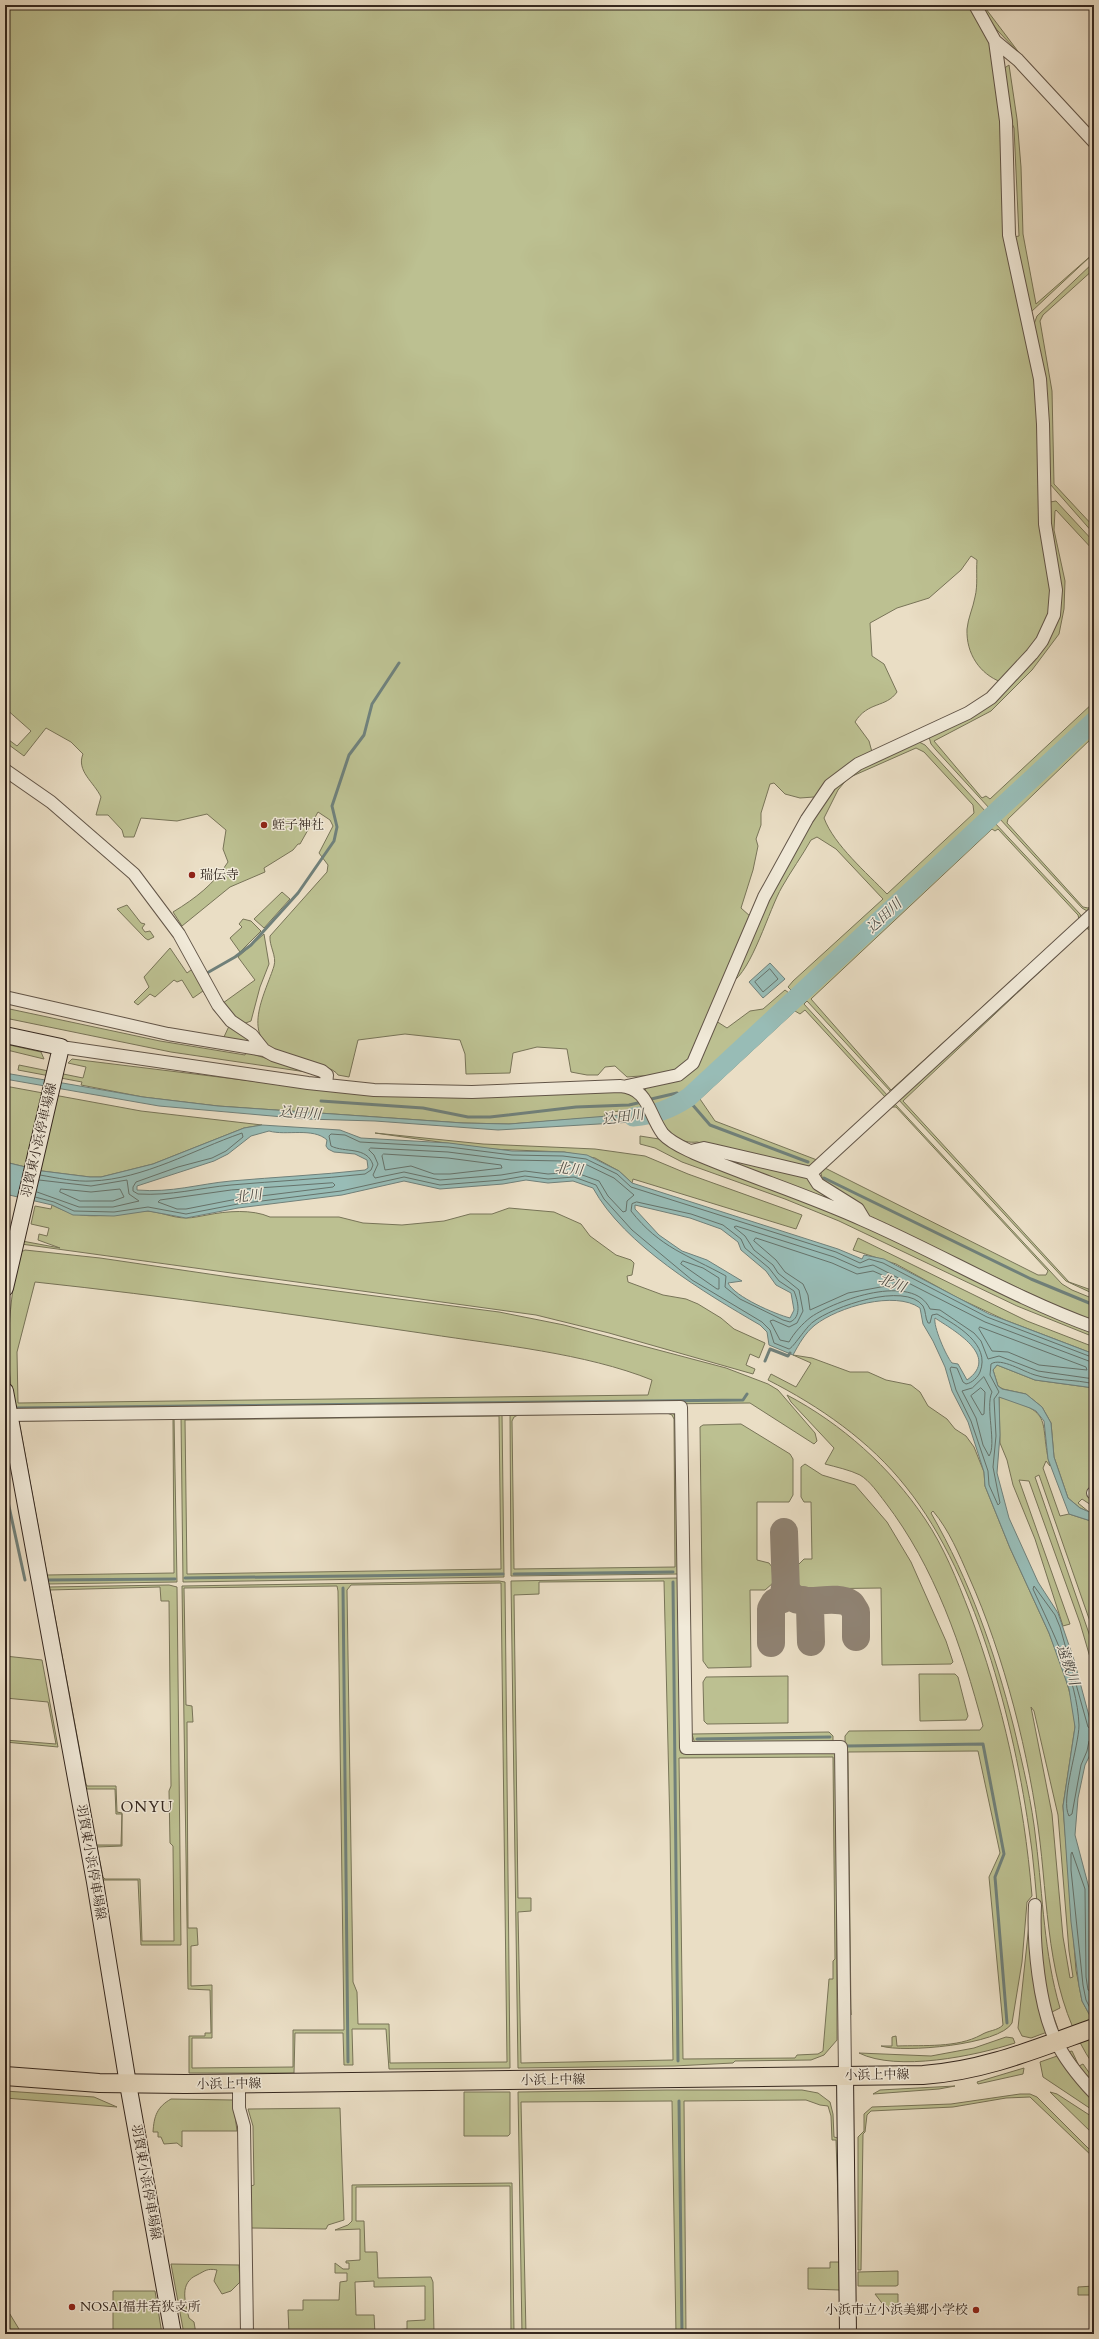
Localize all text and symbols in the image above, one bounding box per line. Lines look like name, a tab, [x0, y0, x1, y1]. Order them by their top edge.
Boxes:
place label: 蛭子神社	[272, 816, 324, 834]
marker: 蛭子神社	[259, 820, 269, 830]
place label: 瑞伝寺	[200, 866, 239, 884]
marker: 瑞伝寺	[187, 870, 197, 880]
water label: 込田川	[862, 893, 907, 937]
street label: 羽賀東小浜停車場線	[17, 1081, 61, 1199]
water label: 込田川	[278, 1102, 324, 1124]
water label: 込田川	[601, 1105, 647, 1129]
water label: 北川	[554, 1158, 586, 1180]
water label: 北川	[233, 1185, 265, 1207]
water label: 北川	[876, 1269, 910, 1298]
water label: 遠敷川	[1052, 1642, 1084, 1690]
district label: ONYU	[120, 1797, 174, 1817]
street label: 羽賀東小浜停車場線	[72, 1803, 110, 1921]
street label: 小浜上中線	[844, 2065, 910, 2085]
street label: 小浜上中線	[520, 2070, 586, 2090]
street label: 小浜上中線	[196, 2074, 262, 2094]
street label: 羽賀東小浜停車場線	[127, 2123, 165, 2241]
place label: NOSAI福井若狭支所	[80, 2298, 201, 2316]
place label: 小浜市立小浜美郷小学校	[825, 2301, 968, 2319]
marker: NOSAI福井若狭支所	[67, 2302, 77, 2312]
marker: 小浜市立小浜美郷小学校	[971, 2305, 981, 2315]

